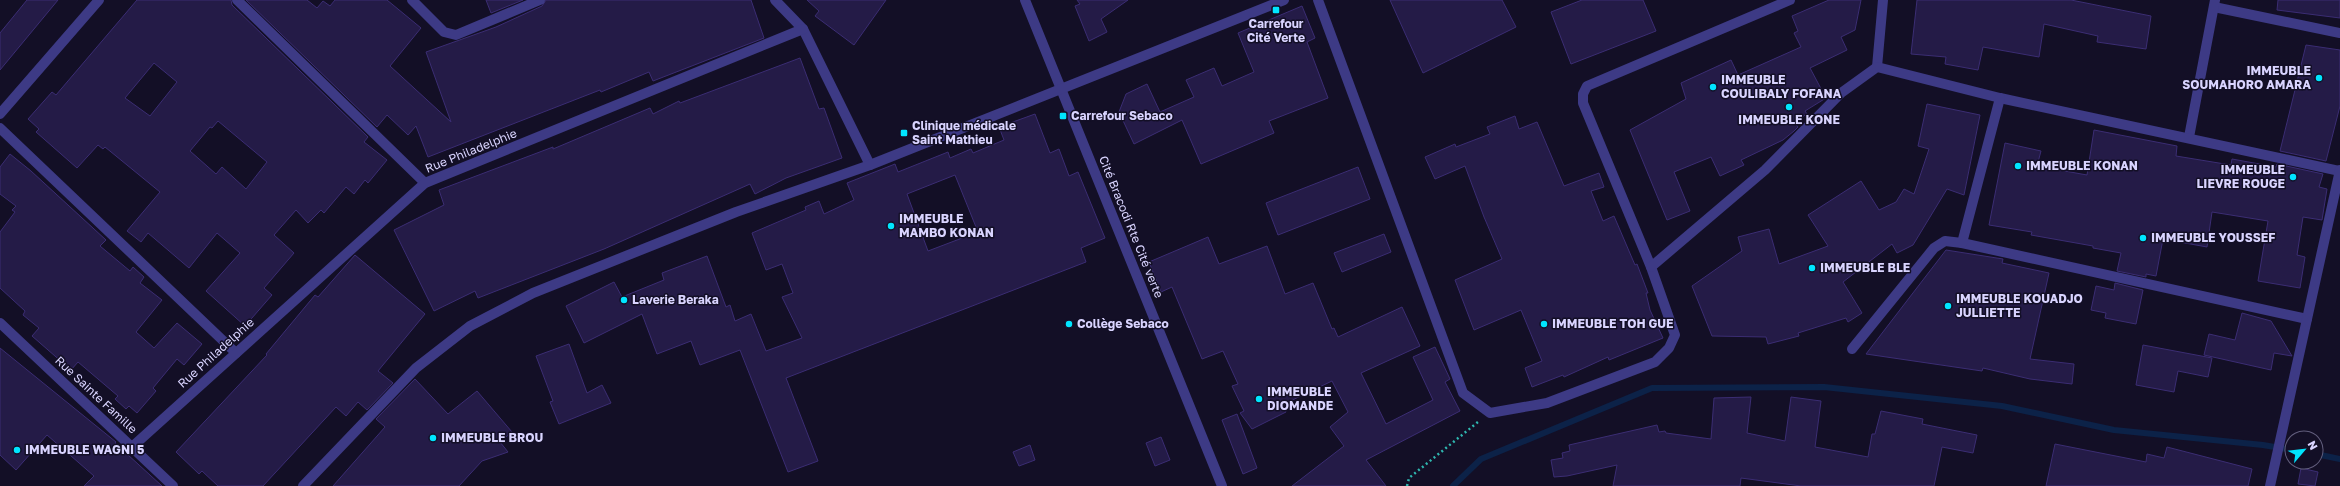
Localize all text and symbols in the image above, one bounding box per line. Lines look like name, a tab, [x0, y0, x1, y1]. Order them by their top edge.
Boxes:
marker: Carrefour Cité Verte	[1271, 5, 1281, 15]
place label: Carrefour Cité Verte	[1247, 16, 1305, 45]
place label: IMMEUBLE SOUMAHORO AMARA	[2182, 63, 2311, 92]
place label: IMMEUBLE COULIBALY FOFANA	[1721, 72, 1842, 101]
marker: IMMEUBLE SOUMAHORO AMARA	[2314, 73, 2324, 83]
marker: IMMEUBLE COULIBALY FOFANA	[1708, 82, 1718, 92]
marker: IMMEUBLE KONE	[1784, 102, 1794, 112]
place label: Carrefour Sebaco	[1071, 108, 1173, 123]
marker: Carrefour Sebaco	[1058, 111, 1068, 121]
place label: IMMEUBLE KONE	[1738, 112, 1840, 127]
place label: Clinique médicale Saint Mathieu	[912, 118, 1016, 147]
street label: Rue Philadelphie	[423, 125, 519, 176]
marker: Clinique médicale Saint Mathieu	[899, 128, 909, 138]
street label: Cité Bracodi Rte Cité verte	[1096, 154, 1167, 300]
place label: IMMEUBLE KONAN	[2026, 158, 2138, 173]
marker: IMMEUBLE KONAN	[2013, 161, 2023, 171]
place label: IMMEUBLE LIEVRE ROUGE	[2196, 162, 2285, 191]
marker: IMMEUBLE LIEVRE ROUGE	[2288, 172, 2298, 182]
place label: IMMEUBLE MAMBO KONAN	[899, 211, 994, 240]
marker: IMMEUBLE MAMBO KONAN	[886, 221, 896, 231]
place label: IMMEUBLE YOUSSEF	[2151, 230, 2275, 245]
marker: IMMEUBLE YOUSSEF	[2138, 233, 2148, 243]
place label: IMMEUBLE BLE	[1820, 260, 1910, 275]
marker: IMMEUBLE BLE	[1807, 263, 1817, 273]
place label: IMMEUBLE KOUADJO JULLIETTE	[1956, 291, 2083, 320]
place label: Laverie Beraka	[632, 292, 719, 307]
marker: Laverie Beraka	[619, 295, 629, 305]
marker: IMMEUBLE KOUADJO JULLIETTE	[1943, 301, 1953, 311]
street label: Rue Philadelphie	[174, 314, 257, 391]
place label: Collège Sebaco	[1077, 316, 1169, 331]
place label: IMMEUBLE TOH GUE	[1552, 316, 1674, 331]
marker: Collège Sebaco	[1064, 319, 1074, 329]
marker: IMMEUBLE TOH GUE	[1539, 319, 1549, 329]
street label: Rue Sainte Famille	[52, 353, 141, 437]
place label: IMMEUBLE DIOMANDE	[1267, 384, 1333, 413]
marker: IMMEUBLE DIOMANDE	[1254, 394, 1264, 404]
place label: IMMEUBLE BROU	[441, 430, 544, 445]
north arrow	[2284, 430, 2324, 470]
marker: IMMEUBLE BROU	[428, 433, 438, 443]
text: N	[2306, 438, 2321, 452]
place label: IMMEUBLE WAGNI 5	[25, 442, 144, 457]
marker: IMMEUBLE WAGNI 5	[12, 445, 22, 455]

